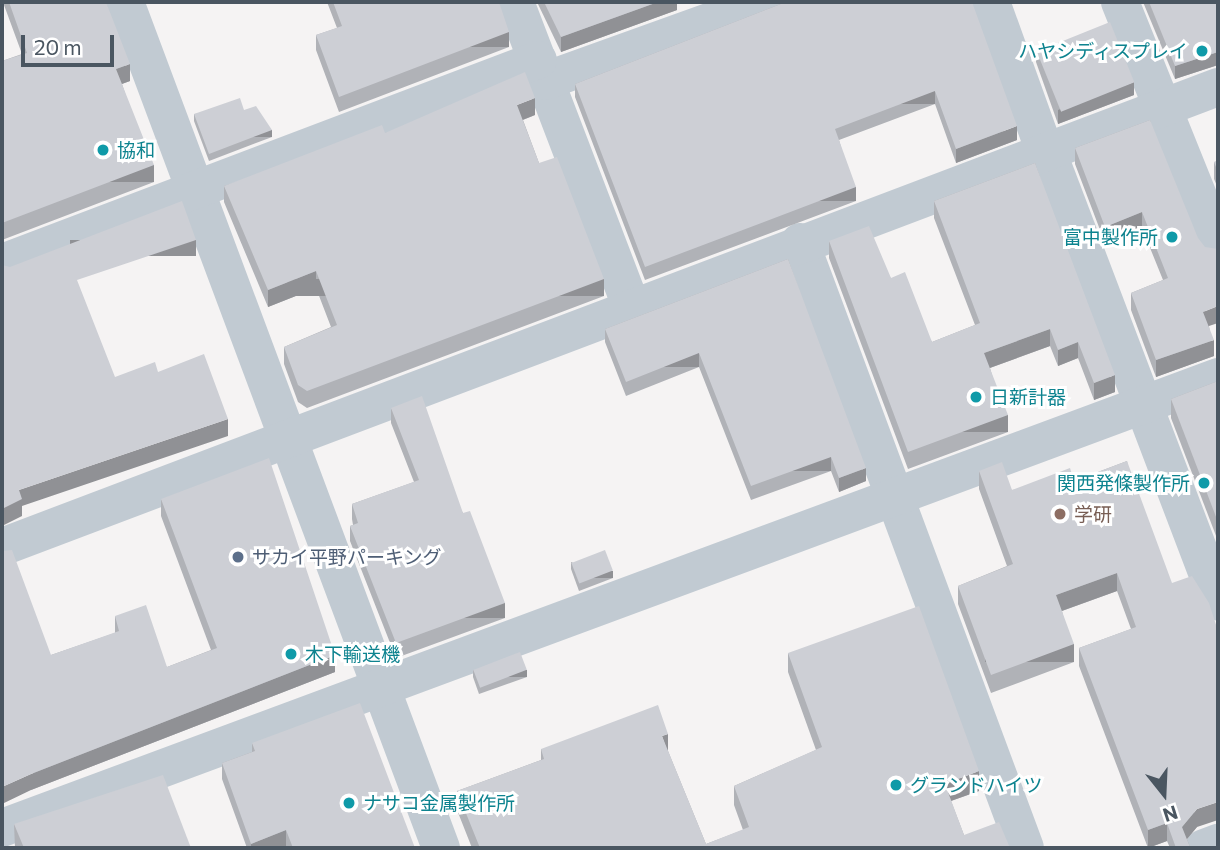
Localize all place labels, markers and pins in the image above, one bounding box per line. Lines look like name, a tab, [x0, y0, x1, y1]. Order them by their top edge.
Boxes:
place label: ハヤシディスプレイ	[1017, 40, 1188, 62]
marker: ハヤシディスプレイ	[1194, 43, 1210, 59]
place label: 協和	[117, 139, 155, 161]
marker: 協和	[95, 142, 111, 158]
place label: 富中製作所	[1063, 226, 1158, 248]
marker: 富中製作所	[1164, 229, 1180, 245]
place label: 日新計器	[990, 386, 1066, 408]
marker: 日新計器	[968, 389, 984, 405]
place label: 関西発條製作所	[1057, 472, 1190, 494]
marker: 関西発條製作所	[1196, 475, 1212, 491]
place label: 学研	[1074, 503, 1112, 525]
marker: 学研	[1052, 506, 1068, 522]
place label: サカイ平野パーキング	[252, 546, 442, 568]
marker: サカイ平野パーキング	[230, 549, 246, 565]
place label: 木下輸送機	[305, 643, 400, 665]
marker: 木下輸送機	[283, 646, 299, 662]
place label: グランドハイツ	[910, 774, 1043, 796]
marker: グランドハイツ	[888, 777, 904, 793]
place label: ナサコ金属製作所	[363, 792, 515, 814]
marker: ナサコ金属製作所	[341, 795, 357, 811]

